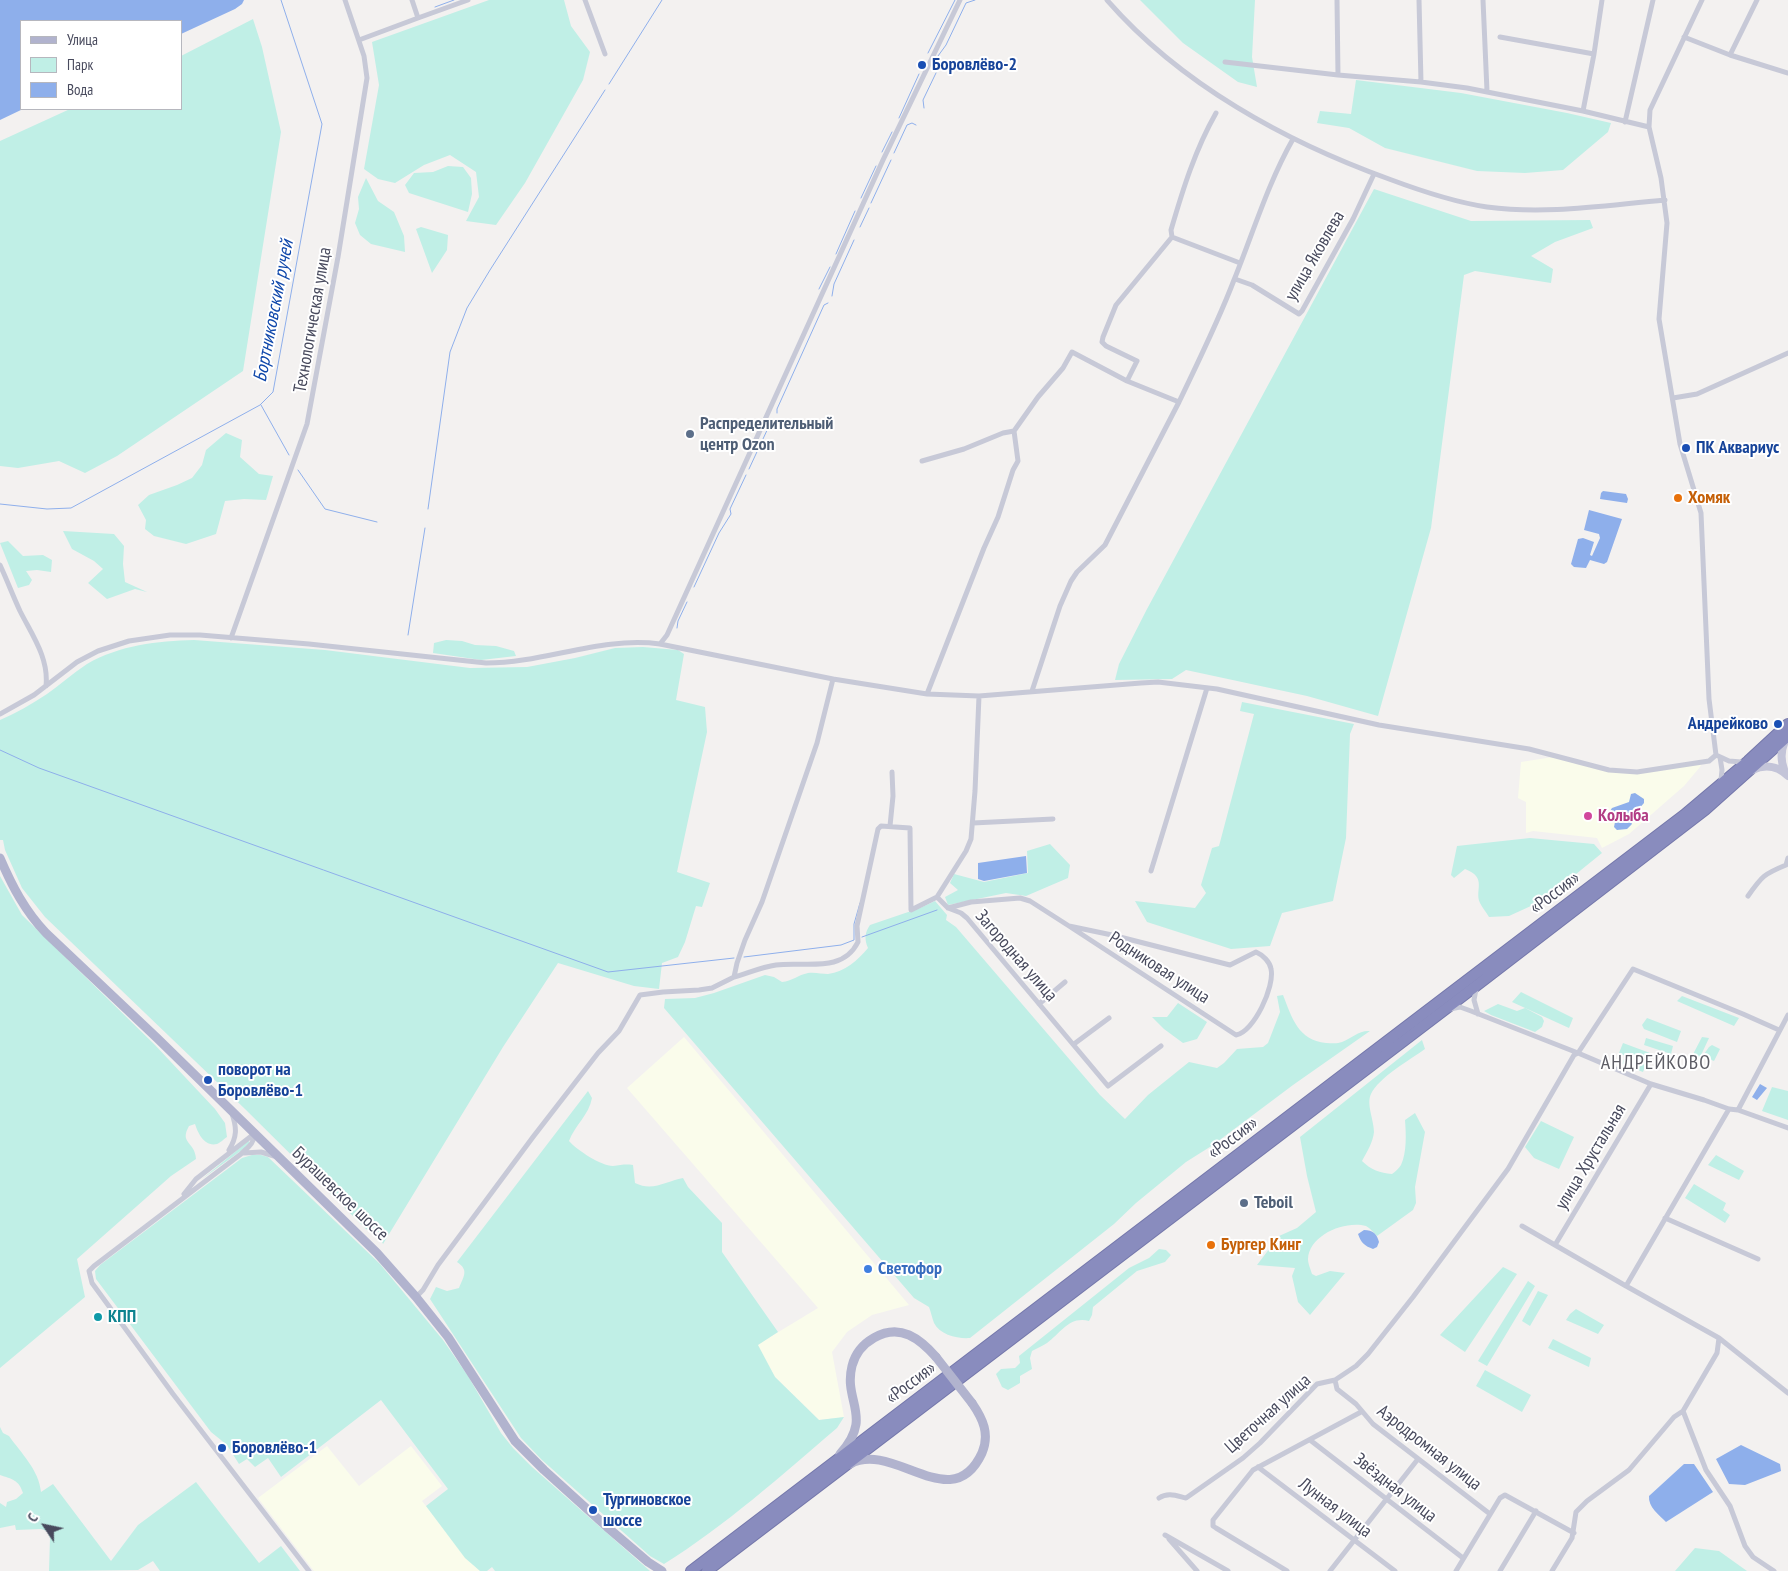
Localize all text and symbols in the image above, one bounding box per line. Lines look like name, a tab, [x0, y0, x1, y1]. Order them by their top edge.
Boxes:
legend	[20, 20, 182, 110]
text: Улица	[67, 30, 98, 49]
place label: Боровлёво-2	[932, 54, 1017, 76]
text: Парк	[67, 55, 93, 74]
marker: Боровлёво-2	[916, 59, 928, 71]
text: Вода	[67, 80, 93, 99]
street label: улица Яковлева	[1281, 207, 1349, 305]
water label: Бортниковский ручей	[249, 238, 299, 384]
street label: Технологическая улица	[290, 246, 336, 394]
place label: Распределительный центр Ozon	[700, 413, 833, 456]
marker: Распределительный центр Ozon	[684, 428, 696, 440]
place label: ПК Аквариус	[1696, 437, 1779, 459]
marker: ПК Аквариус	[1680, 442, 1692, 454]
place label: Хомяк	[1688, 487, 1730, 509]
marker: Хомяк	[1672, 492, 1684, 504]
place label: Андрейково	[1688, 713, 1768, 735]
marker: Андрейково	[1772, 718, 1784, 730]
place label: Колыба	[1598, 805, 1649, 827]
marker: Колыба	[1582, 810, 1594, 822]
street label: «Россия»	[1526, 867, 1584, 919]
street label: Загородная улица	[970, 906, 1062, 1006]
street label: Родниковая улица	[1105, 927, 1213, 1009]
district label: АНДРЕЙКОВО	[1600, 1051, 1712, 1075]
place label: поворот на Боровлёво-1	[218, 1059, 303, 1102]
marker: поворот на Боровлёво-1	[202, 1074, 214, 1086]
street label: улица Хрустальная	[1551, 1100, 1631, 1214]
street label: «Россия»	[1204, 1112, 1262, 1164]
street label: Бурашевское шоссе	[287, 1143, 393, 1245]
place label: Teboil	[1254, 1192, 1293, 1214]
marker: Teboil	[1238, 1197, 1250, 1209]
place label: Бургер Кинг	[1221, 1234, 1301, 1256]
marker: Бургер Кинг	[1205, 1239, 1217, 1251]
place label: Светофор	[878, 1258, 942, 1280]
marker: Светофор	[862, 1263, 874, 1275]
place label: КПП	[108, 1306, 136, 1328]
marker: КПП	[92, 1311, 104, 1323]
street label: «Россия»	[882, 1357, 940, 1409]
street label: Цветочная улица	[1221, 1370, 1315, 1458]
street label: Аэродромная улица	[1373, 1401, 1485, 1495]
place label: Боровлёво-1	[232, 1437, 317, 1459]
marker: Боровлёво-1	[216, 1442, 228, 1454]
street label: Звёздная улица	[1349, 1449, 1441, 1527]
street label: Лунная улица	[1294, 1473, 1376, 1543]
place label: Тургиновское шоссе	[603, 1489, 691, 1532]
north arrow	[20, 1501, 70, 1551]
marker: Тургиновское шоссе	[587, 1504, 599, 1516]
text: С	[23, 1510, 42, 1525]

